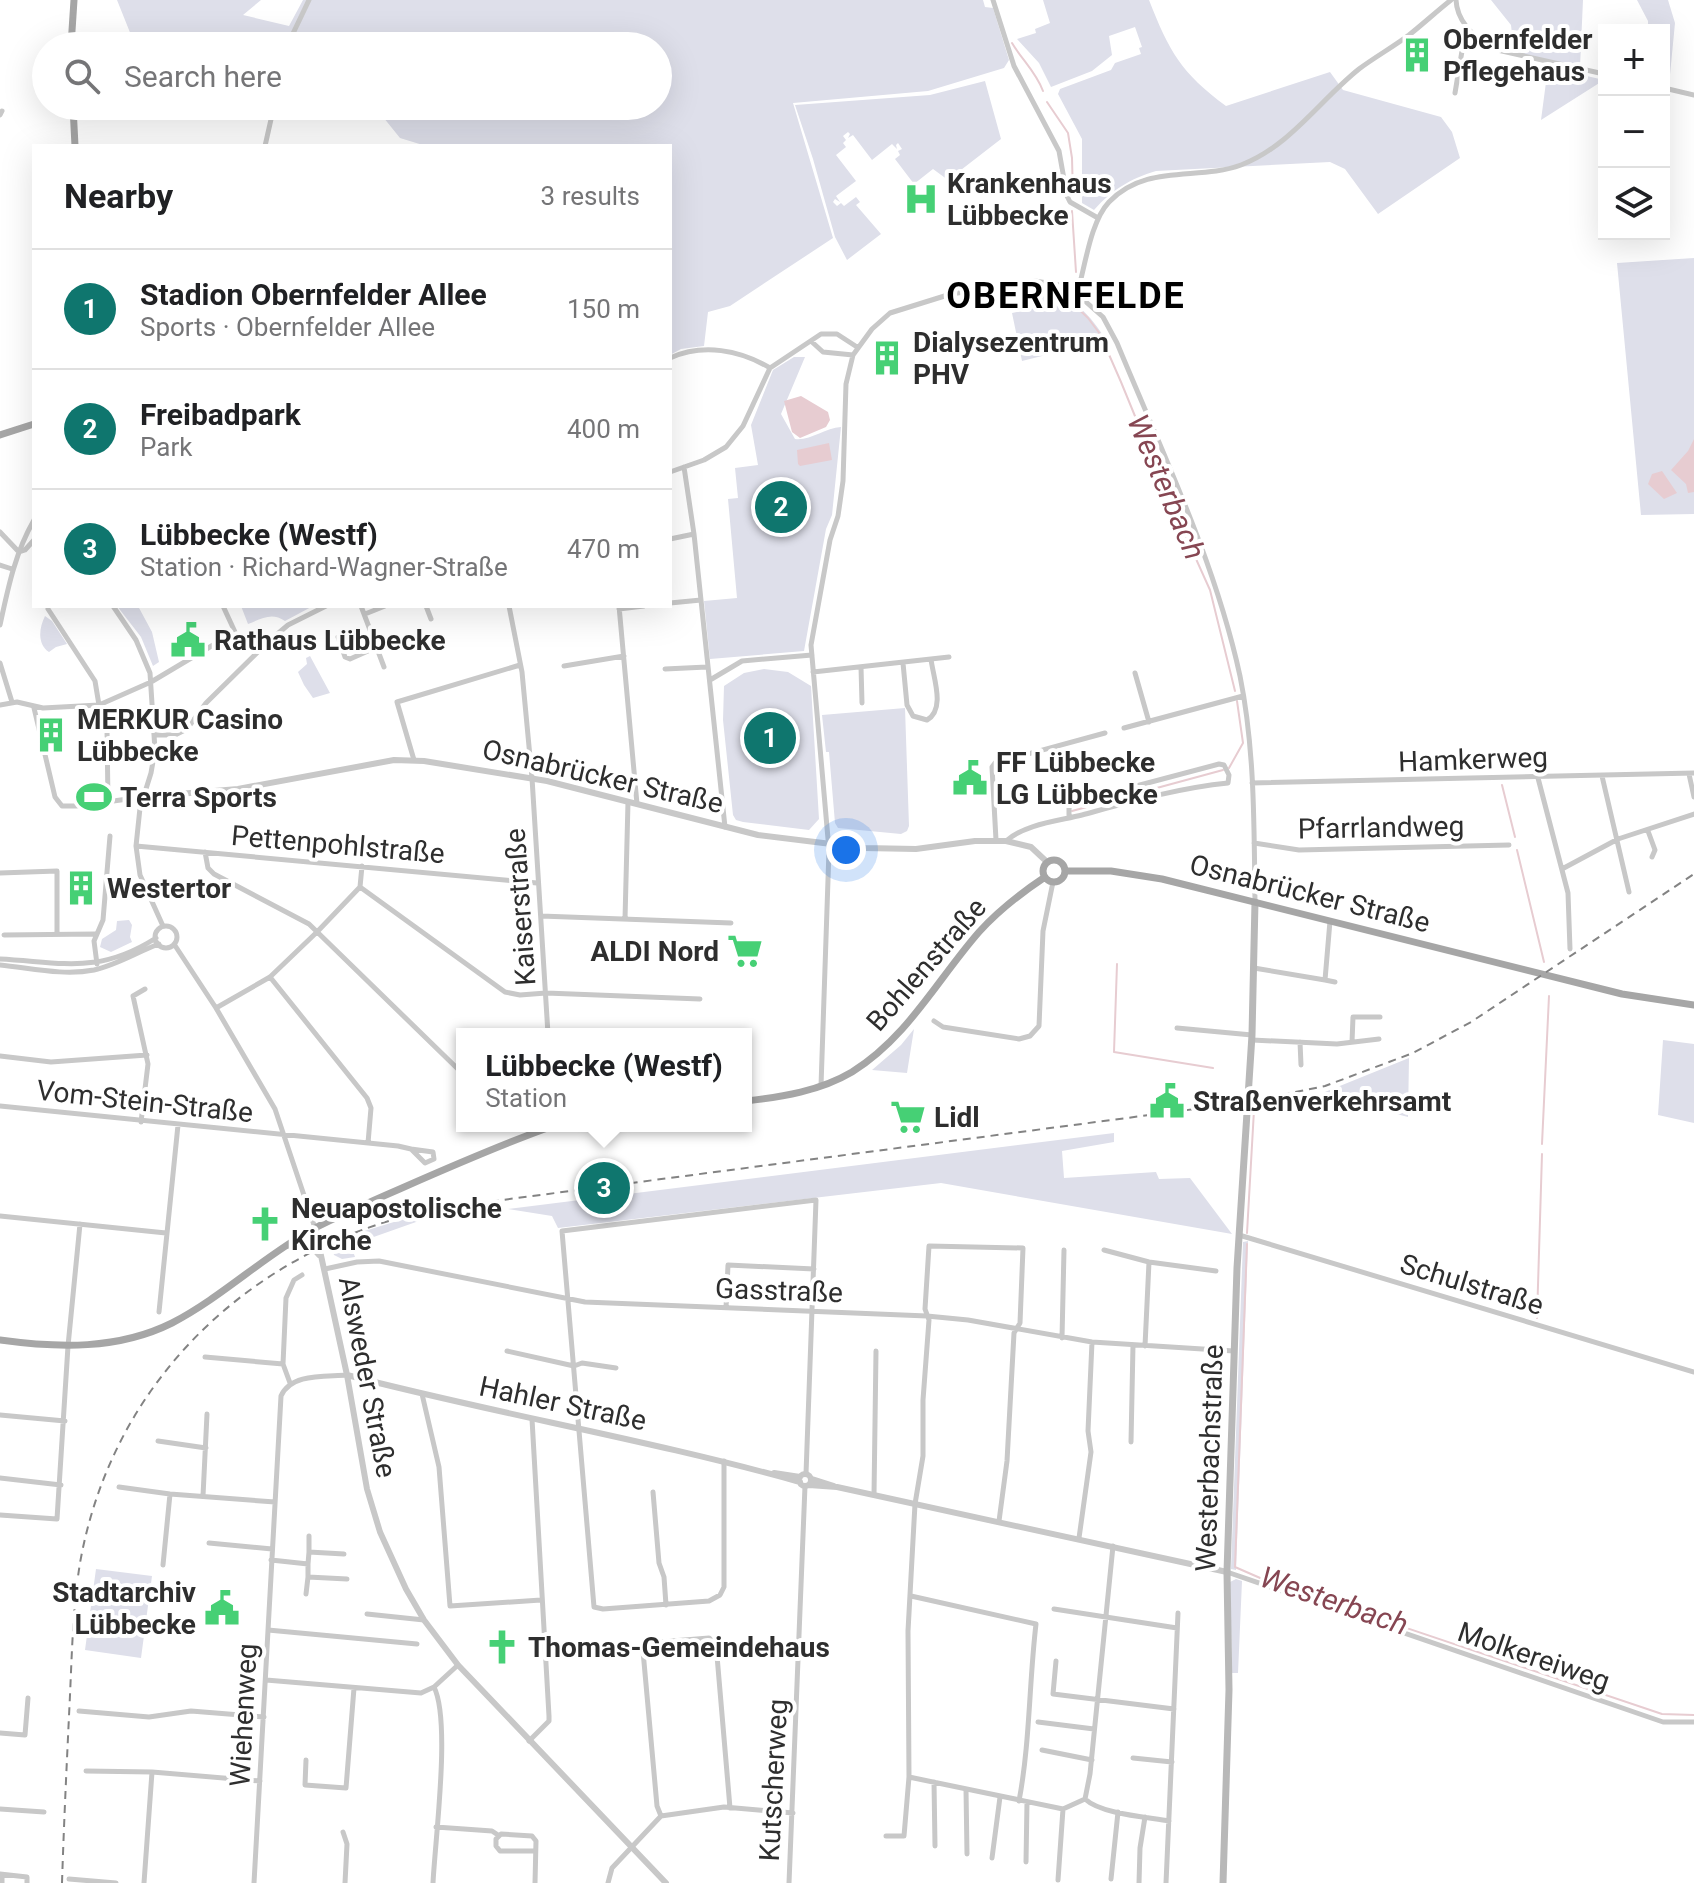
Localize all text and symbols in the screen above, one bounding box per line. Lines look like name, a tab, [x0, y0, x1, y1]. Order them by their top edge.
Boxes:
place label: Obernfelder Pflegehaus	[1443, 23, 1593, 88]
map controls	[1598, 24, 1670, 240]
button: +	[1598, 24, 1670, 96]
search box	[32, 32, 672, 120]
building icon: Obernfelder Pflegehaus	[1398, 36, 1436, 74]
icon: search	[60, 54, 104, 98]
text: Search here	[124, 59, 282, 94]
button: −	[1598, 96, 1670, 168]
place label: Krankenhaus Lübbecke	[947, 167, 1112, 232]
button: layers	[1598, 168, 1670, 240]
text: Nearby	[64, 176, 173, 216]
hospital icon: Krankenhaus Lübbecke	[902, 180, 940, 218]
text: 3 results	[541, 181, 640, 211]
district label: OBERNFELDE	[946, 275, 1186, 317]
text: Stadion Obernfelder Allee	[140, 277, 487, 312]
text: 1	[83, 294, 97, 324]
text: 150 m	[567, 294, 640, 324]
text: Sports · Obernfelder Allee	[140, 312, 435, 342]
place label: Dialysezentrum PHV	[913, 326, 1109, 391]
building icon: Dialysezentrum PHV	[868, 339, 906, 377]
text: Freibadpark	[140, 397, 301, 432]
water label: Westerbach	[1120, 409, 1213, 565]
text: 2	[83, 414, 97, 444]
text: 400 m	[567, 414, 640, 444]
text: Park	[140, 432, 192, 462]
pin: 2	[755, 477, 807, 537]
text: Lübbecke (Westf)	[140, 517, 378, 552]
text: 3	[83, 534, 97, 564]
text: 470 m	[567, 534, 640, 564]
text: Station · Richard-Wagner-Straße	[140, 552, 508, 582]
public building icon: Rathaus Lübbecke	[169, 621, 207, 659]
place label: Rathaus Lübbecke	[214, 624, 446, 657]
place label: MERKUR Casino Lübbecke	[77, 703, 283, 768]
pin: 1	[744, 708, 796, 768]
building icon: MERKUR Casino Lübbecke	[32, 716, 70, 754]
street label: Osnabrücker Straße	[479, 733, 727, 820]
street label: Hamkerweg	[1398, 740, 1548, 779]
place label: FF Lübbecke LG Lübbecke	[996, 746, 1158, 811]
public building icon: FF Lübbecke LG Lübbecke	[951, 759, 989, 797]
sports icon: Terra Sports	[75, 778, 113, 816]
place label: Terra Sports	[120, 781, 277, 814]
street label: Pfarrlandweg	[1297, 810, 1465, 845]
street label: Pettenpohlstraße	[230, 819, 446, 870]
street label: Kaiserstraße	[499, 827, 542, 987]
your location	[826, 830, 866, 870]
street label: Osnabrücker Straße	[1186, 848, 1433, 939]
building icon: Westertor	[62, 869, 100, 907]
place label: Westertor	[107, 872, 231, 905]
street label: Bohlenstraße	[860, 891, 993, 1038]
supermarket icon: ALDI Nord	[726, 932, 764, 970]
place label: ALDI Nord	[590, 935, 719, 968]
popup	[456, 1028, 752, 1132]
text: Lübbecke (Westf)	[485, 1048, 723, 1083]
street label: Vom-Stein-Straße	[35, 1074, 255, 1129]
public building icon: Straßenverkehrsamt	[1148, 1082, 1186, 1120]
text: Station	[485, 1083, 567, 1113]
place label: Straßenverkehrsamt	[1193, 1085, 1451, 1118]
supermarket icon: Lidl	[889, 1098, 927, 1136]
place label: Lidl	[934, 1101, 980, 1134]
pin: 3	[578, 1158, 630, 1218]
place label: Neuapostolische Kirche	[291, 1192, 502, 1257]
church icon: Neuapostolische Kirche	[246, 1205, 284, 1243]
street label: Schulstraße	[1396, 1247, 1548, 1322]
street label: Gasstraße	[714, 1272, 844, 1309]
street label: Alsweder Straße	[332, 1274, 403, 1480]
street label: Westerbachstraße	[1189, 1344, 1230, 1572]
street label: Hahler Straße	[476, 1370, 650, 1437]
water label: Westerbach	[1256, 1559, 1413, 1642]
place label: Stadtarchiv Lübbecke	[52, 1576, 196, 1641]
public building icon: Stadtarchiv Lübbecke	[203, 1589, 241, 1627]
street label: Molkereiweg	[1454, 1615, 1614, 1698]
church icon: Thomas-Gemeindehaus	[483, 1628, 521, 1666]
place label: Thomas-Gemeindehaus	[528, 1631, 830, 1664]
street label: Wiehenweg	[223, 1642, 264, 1788]
street label: Kutscherweg	[753, 1698, 794, 1862]

